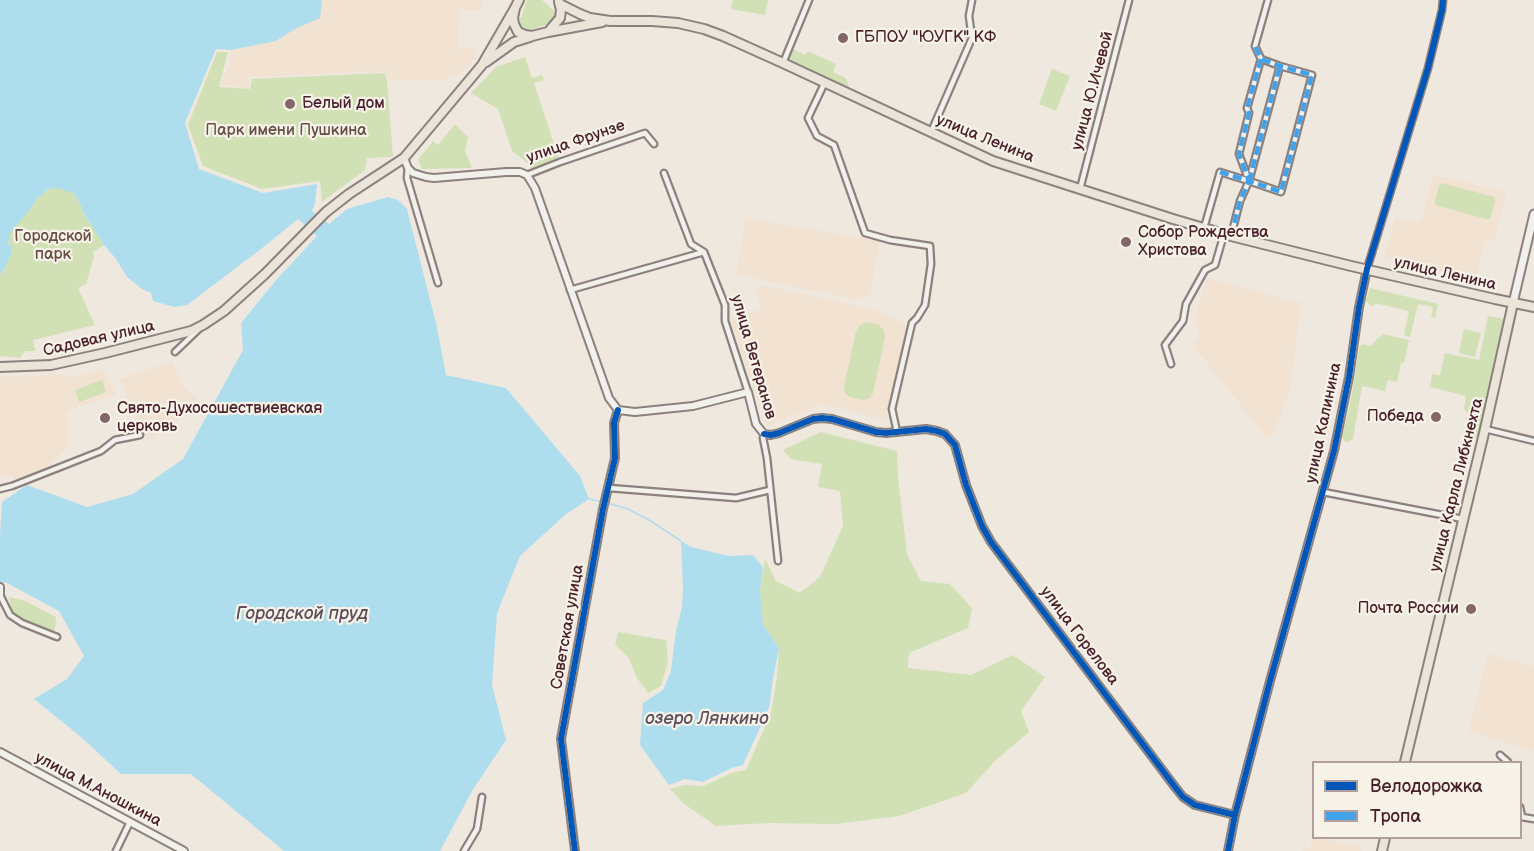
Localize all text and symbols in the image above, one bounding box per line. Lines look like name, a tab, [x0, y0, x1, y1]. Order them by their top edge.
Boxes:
place label: ГБПОУ "ЮУГК" КФ	[855, 28, 996, 48]
street label: улица Ю.Ичевой	[1068, 29, 1118, 153]
marker: ГБПОУ "ЮУГК" КФ	[836, 31, 850, 45]
place label: Белый дом	[302, 94, 385, 114]
marker: Белый дом	[283, 97, 297, 111]
street label: улица Ленина	[933, 111, 1037, 167]
street label: улица Фрунзе	[524, 116, 628, 168]
park label: Парк имени Пушкина	[205, 121, 367, 141]
place label: Собор Рождества Христова	[1138, 223, 1269, 261]
park label: Городской парк	[14, 227, 92, 265]
marker: Собор Рождества Христова	[1119, 235, 1133, 249]
street label: улица Ленина	[1392, 253, 1498, 295]
street label: улица Ветеранов	[726, 293, 780, 421]
street label: Садовая улица	[41, 317, 157, 361]
street label: улица Калинина	[1302, 361, 1346, 485]
street label: улица Карла Либкнехта	[1426, 396, 1488, 574]
place label: Свято-Духосошествиевская церковь	[117, 399, 322, 437]
place label: Победа	[1367, 407, 1424, 427]
marker: Победа	[1429, 410, 1443, 424]
marker: Свято-Духосошествиевская церковь	[98, 411, 112, 425]
street label: Советская улица	[548, 563, 588, 691]
street label: улица Горелова	[1036, 583, 1122, 689]
place label: Почта России	[1357, 599, 1459, 619]
marker: Почта России	[1464, 602, 1478, 616]
water label: Городской пруд	[236, 603, 368, 625]
water label: озеро Лянкино	[645, 708, 769, 730]
street label: улица М.Аношкина	[31, 749, 165, 831]
legend	[1312, 761, 1522, 839]
text: Велодорожка	[1370, 776, 1483, 797]
text: Тропа	[1370, 806, 1421, 827]

